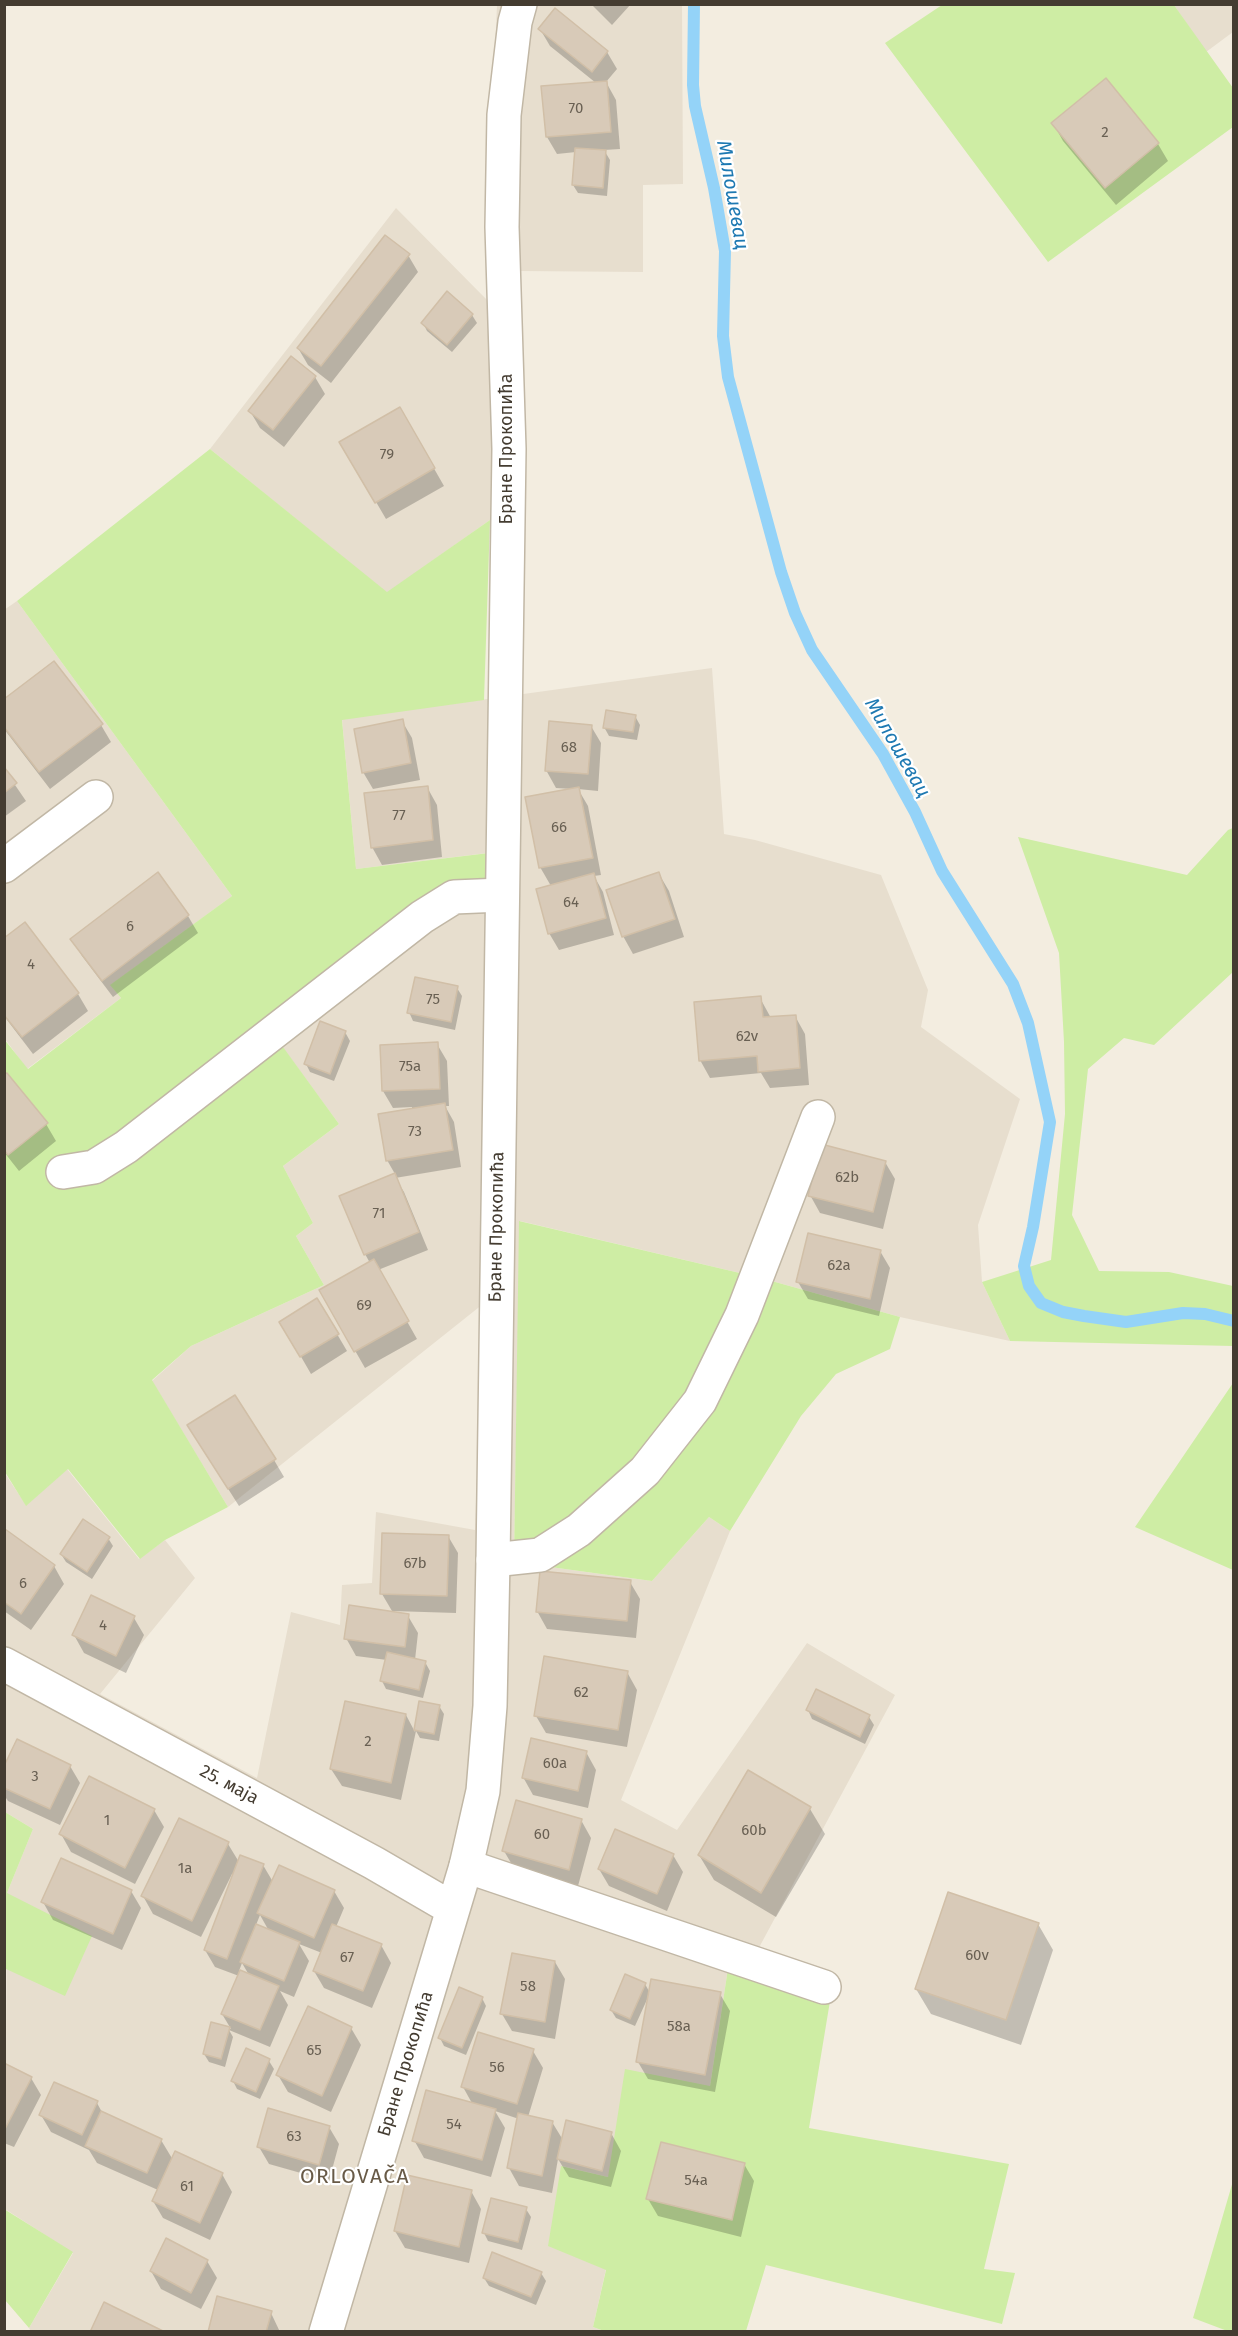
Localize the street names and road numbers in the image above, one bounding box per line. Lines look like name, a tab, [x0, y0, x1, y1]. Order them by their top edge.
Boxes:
street label: Бране Прокопића	[496, 374, 518, 524]
street label: Бране Прокопића	[485, 1151, 509, 1303]
street label: 25. маја	[196, 1761, 262, 1809]
street label: Бране Прокопића	[374, 1989, 438, 2139]

